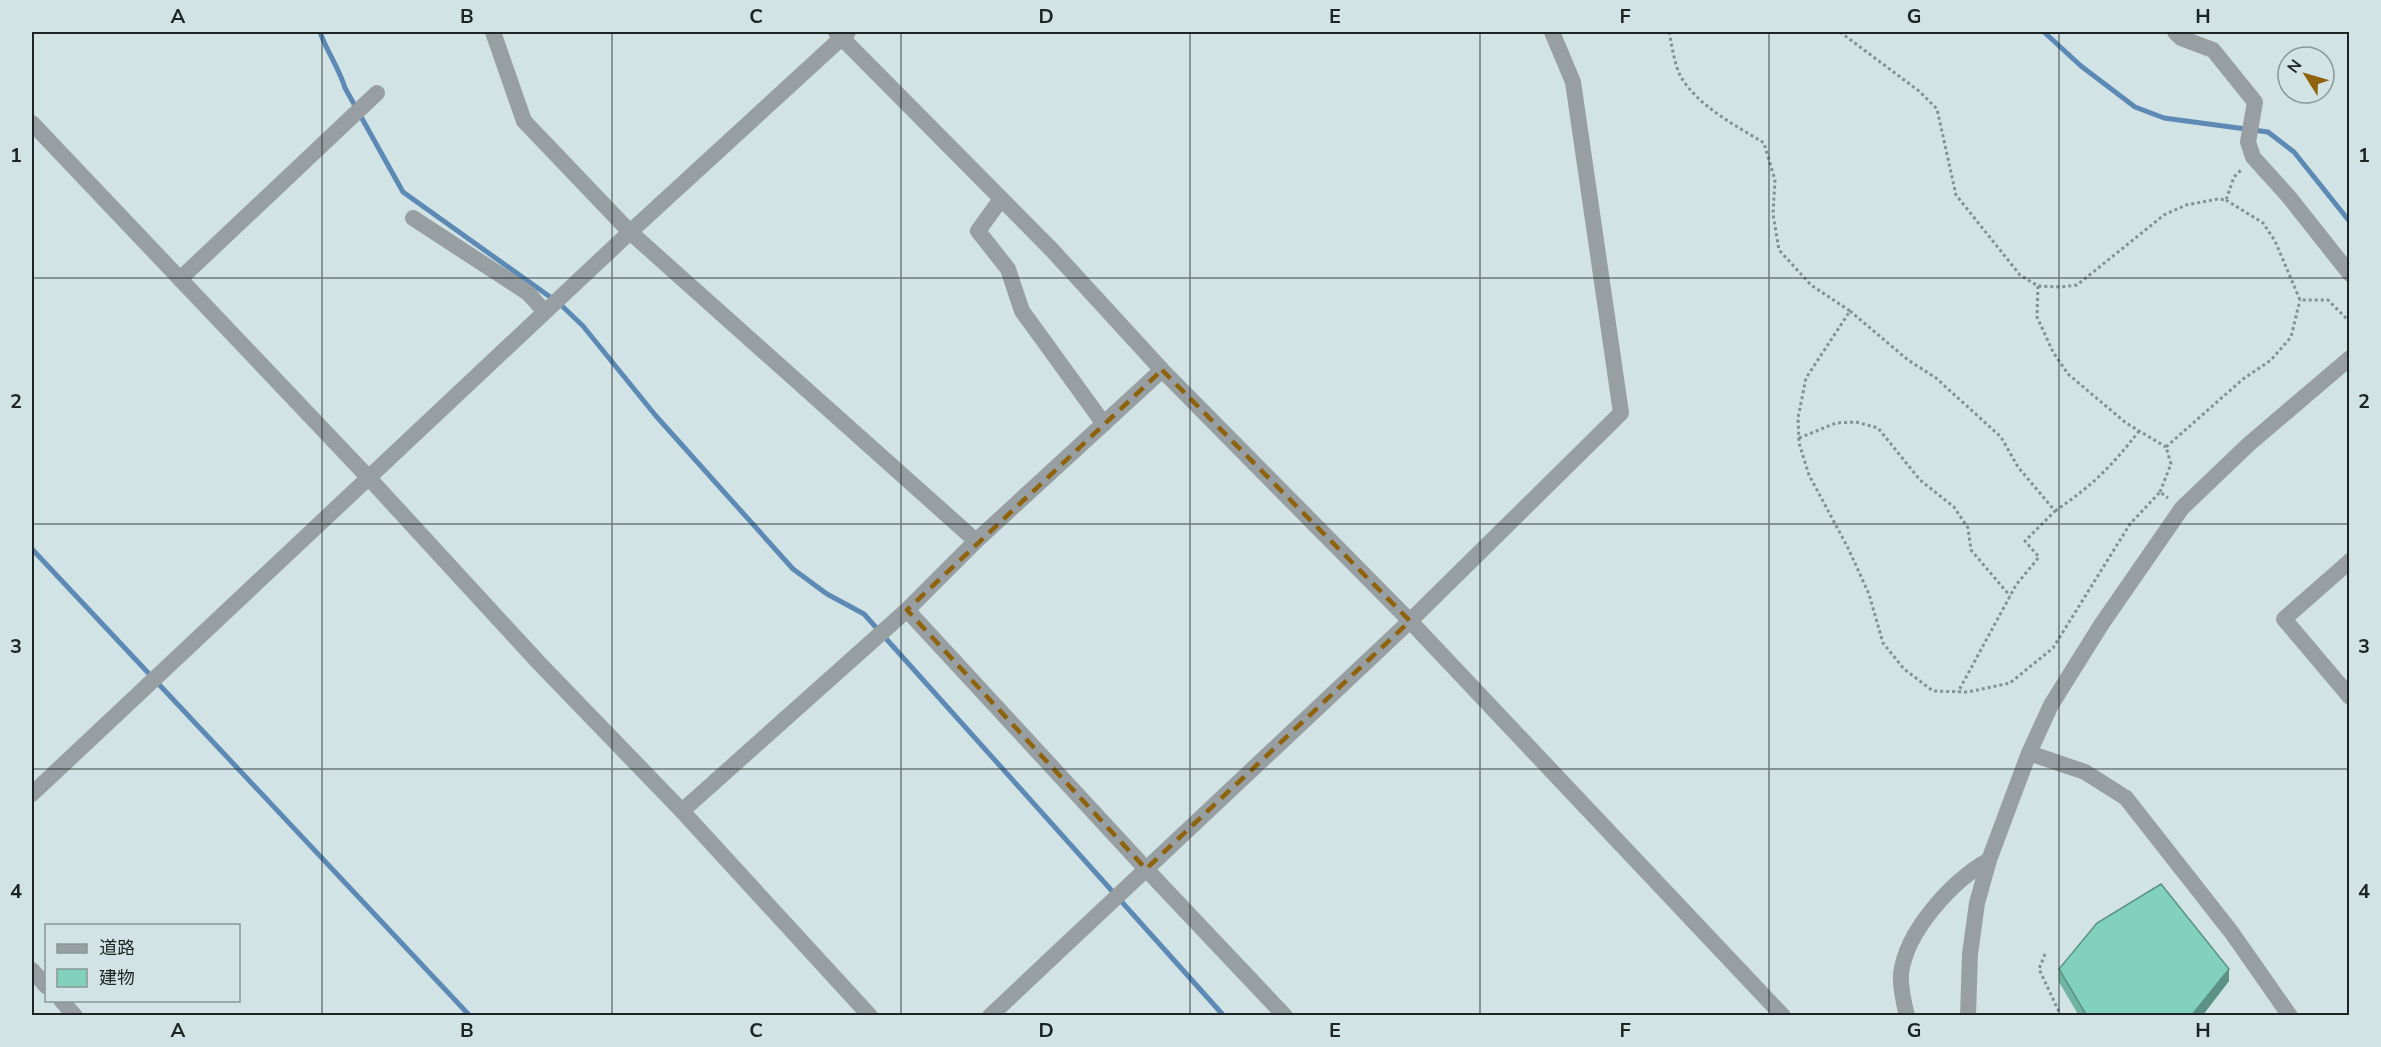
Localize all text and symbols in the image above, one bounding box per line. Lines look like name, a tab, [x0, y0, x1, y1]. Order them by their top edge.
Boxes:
text: A	[171, 3, 186, 30]
text: B	[460, 3, 474, 30]
text: C	[749, 3, 763, 30]
text: D	[1038, 3, 1054, 30]
text: E	[1329, 3, 1341, 30]
text: F	[1619, 3, 1631, 30]
text: G	[1907, 3, 1921, 30]
text: H	[2195, 3, 2211, 30]
north arrow	[2276, 45, 2336, 105]
text: N	[2282, 55, 2307, 78]
text: 1	[10, 142, 22, 169]
text: 1	[2358, 142, 2370, 169]
text: 2	[10, 388, 22, 415]
text: 2	[2358, 388, 2370, 415]
text: 3	[10, 633, 22, 660]
text: 3	[2358, 633, 2370, 660]
text: 4	[10, 878, 22, 905]
text: 4	[2358, 878, 2370, 905]
legend	[45, 924, 240, 1002]
text: 道路	[99, 936, 135, 960]
text: 建物	[99, 966, 135, 990]
text: A	[171, 1017, 186, 1044]
text: B	[460, 1017, 474, 1044]
text: C	[749, 1017, 763, 1044]
text: D	[1038, 1017, 1054, 1044]
text: E	[1329, 1017, 1341, 1044]
text: F	[1619, 1017, 1631, 1044]
text: G	[1907, 1017, 1921, 1044]
text: H	[2195, 1017, 2211, 1044]

